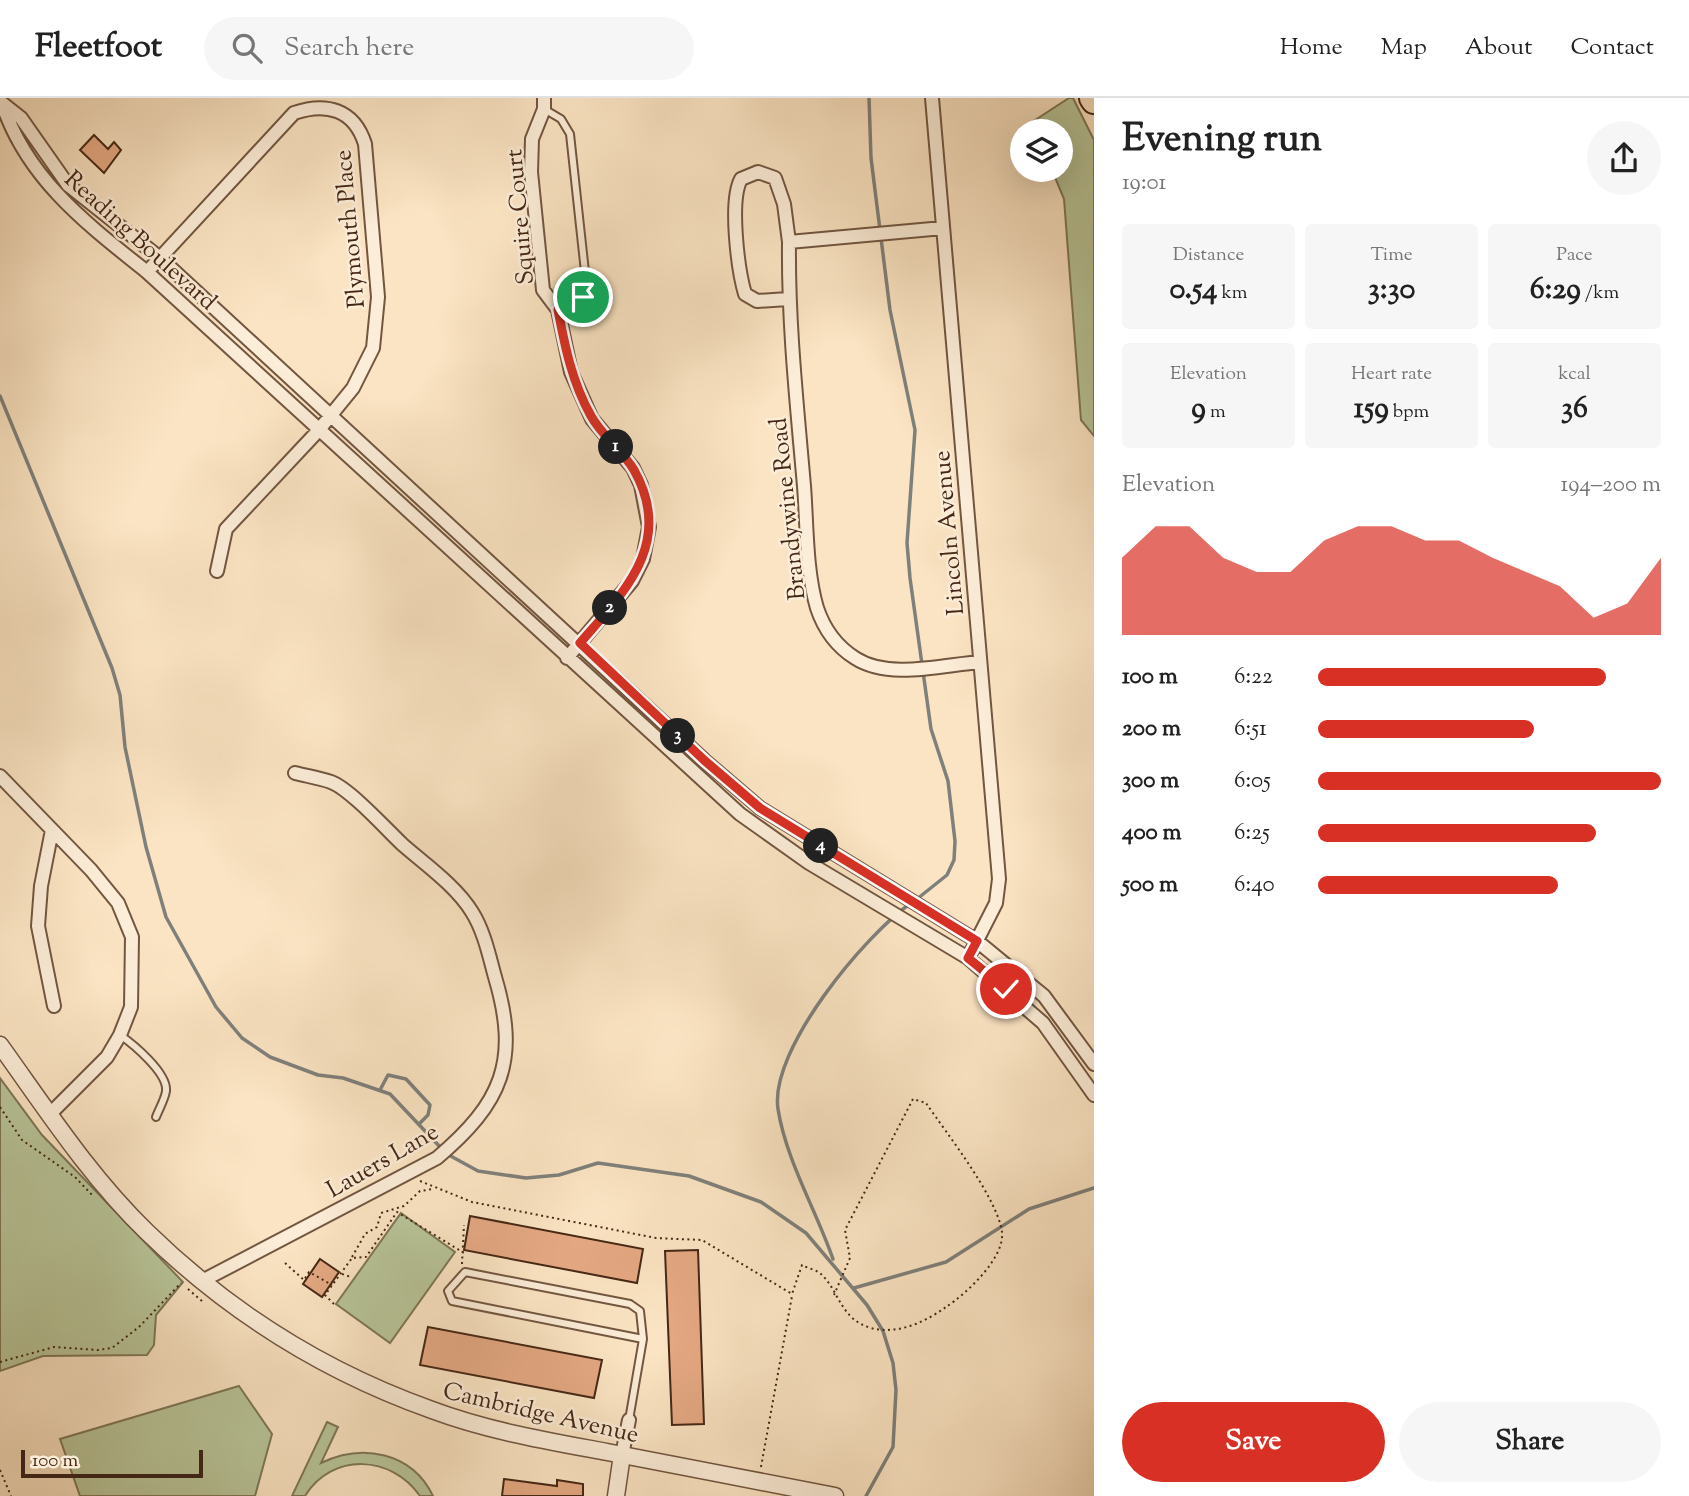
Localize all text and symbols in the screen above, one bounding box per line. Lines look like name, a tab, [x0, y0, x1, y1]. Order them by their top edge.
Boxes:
search box	[204, 17, 694, 80]
text: Fleetfoot	[35, 24, 162, 72]
icon: search	[228, 29, 266, 67]
text: Search here	[284, 30, 414, 67]
text: Home	[1280, 31, 1343, 65]
text: Map	[1381, 31, 1427, 65]
text: About	[1465, 31, 1532, 65]
text: Contact	[1570, 31, 1654, 65]
text: Evening run	[1122, 114, 1322, 168]
map controls	[1010, 119, 1073, 182]
button: layers	[1010, 119, 1073, 182]
button: share	[1587, 121, 1661, 195]
street label: Plymouth Place	[327, 148, 375, 309]
street label: Squire Court	[498, 148, 544, 286]
street label: Reading Boulevard	[56, 164, 224, 320]
text: 19:01	[1122, 167, 1166, 200]
text: Distance	[1173, 242, 1244, 269]
text: Time	[1370, 242, 1413, 269]
text: Pace	[1556, 242, 1593, 269]
pin	[553, 267, 613, 327]
text: 0.54	[1169, 269, 1217, 312]
text: 3:30	[1368, 269, 1415, 312]
text: 6:29	[1530, 269, 1581, 312]
icon: arrive	[564, 278, 602, 316]
text: km	[1217, 280, 1248, 307]
text: /km	[1581, 280, 1619, 307]
text: Elevation	[1170, 361, 1247, 388]
text: Heart rate	[1351, 361, 1432, 388]
text: kcal	[1558, 361, 1591, 388]
text: 9	[1191, 388, 1206, 431]
text: 159	[1354, 388, 1389, 431]
text: 36	[1561, 388, 1588, 431]
text: m	[1206, 399, 1226, 426]
text: bpm	[1389, 399, 1429, 426]
street label: Brandywine Road	[762, 415, 815, 602]
pin: 1	[598, 430, 634, 464]
text: 1	[612, 433, 619, 460]
street label: Lincoln Avenue	[926, 449, 974, 617]
text: Elevation	[1122, 469, 1215, 502]
text: 194–200 m	[1561, 469, 1661, 502]
pin: 2	[592, 590, 628, 626]
text: 2	[605, 594, 614, 621]
text: 100 m	[1122, 661, 1178, 694]
text: 6:22	[1234, 661, 1273, 694]
text: 200 m	[1122, 713, 1181, 746]
text: 6:51	[1234, 713, 1267, 746]
pin: 3	[660, 718, 696, 754]
text: 3	[674, 722, 681, 749]
text: 300 m	[1122, 765, 1179, 798]
text: 6:05	[1234, 765, 1271, 798]
text: 400 m	[1122, 817, 1182, 850]
text: 6:25	[1234, 817, 1270, 850]
pin: 4	[804, 828, 838, 864]
text: 4	[816, 832, 825, 859]
text: 500 m	[1122, 869, 1178, 902]
text: 6:40	[1234, 869, 1275, 902]
pin	[976, 959, 1036, 1019]
icon: check	[987, 970, 1025, 1008]
street label: Lauers Lane	[321, 1116, 445, 1208]
street label: Cambridge Avenue	[439, 1375, 642, 1453]
button: Save	[1122, 1402, 1385, 1482]
button: Share	[1399, 1402, 1661, 1482]
scale bar	[21, 1447, 203, 1479]
text: 100 m	[32, 1448, 78, 1475]

